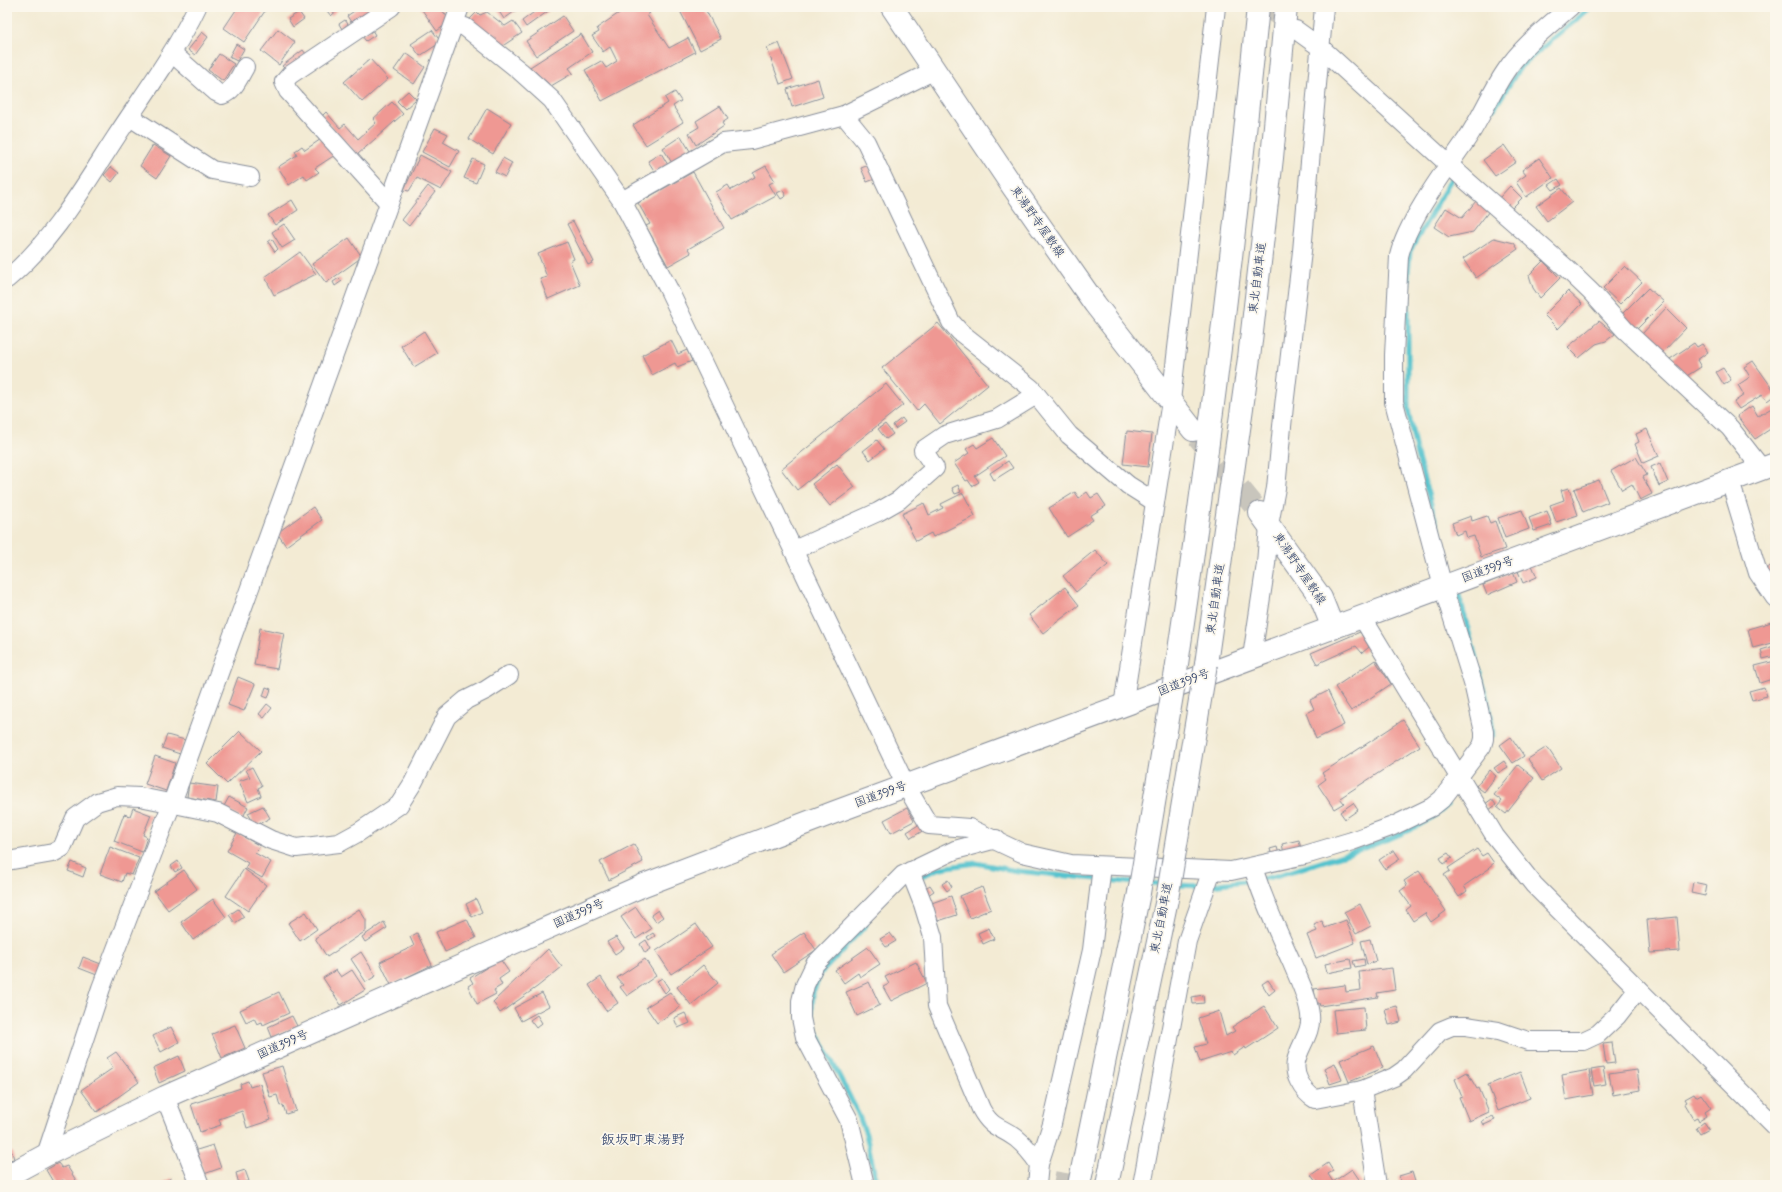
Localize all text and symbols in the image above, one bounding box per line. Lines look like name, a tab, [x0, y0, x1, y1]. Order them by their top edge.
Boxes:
street label: 東湯野寺屋敷線	[1006, 183, 1068, 261]
street label: 東北自動車道	[1246, 241, 1270, 315]
street label: 東湯野寺屋敷線	[1269, 530, 1329, 608]
street label: 国道399号	[1459, 553, 1517, 587]
street label: 東北自動車道	[1203, 562, 1229, 636]
street label: 国道399号	[1156, 666, 1212, 700]
street label: 国道399号	[852, 778, 910, 812]
street label: 東北自動車道	[1147, 881, 1177, 955]
street label: 国道399号	[551, 896, 607, 932]
street label: 国道399号	[255, 1027, 311, 1063]
district label: 飯坂町東湯野	[601, 1131, 685, 1149]

